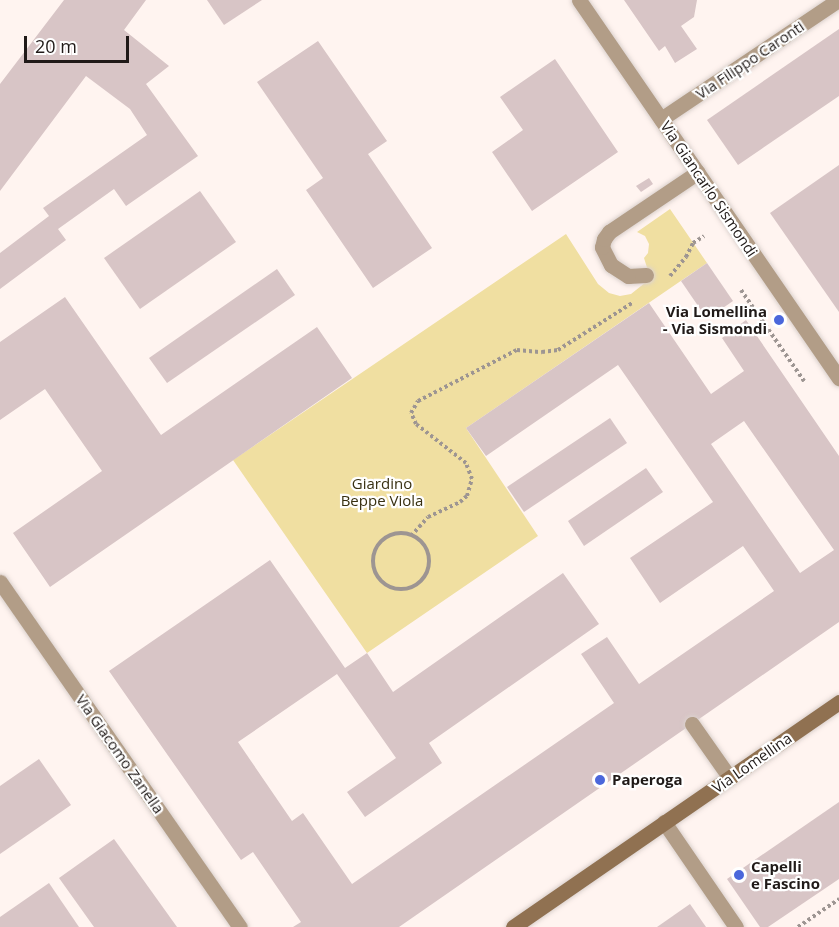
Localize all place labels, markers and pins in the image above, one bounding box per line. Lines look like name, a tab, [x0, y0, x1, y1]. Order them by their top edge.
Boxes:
place label: Via Lomellina - Via Sismondi	[663, 302, 767, 337]
marker: Via Lomellina - Via Sismondi	[772, 313, 786, 327]
place label: Paperoga	[612, 771, 682, 789]
marker: Paperoga	[593, 773, 607, 787]
place label: Capelli e Fascino	[751, 857, 820, 892]
marker: Capelli e Fascino	[732, 868, 746, 882]

